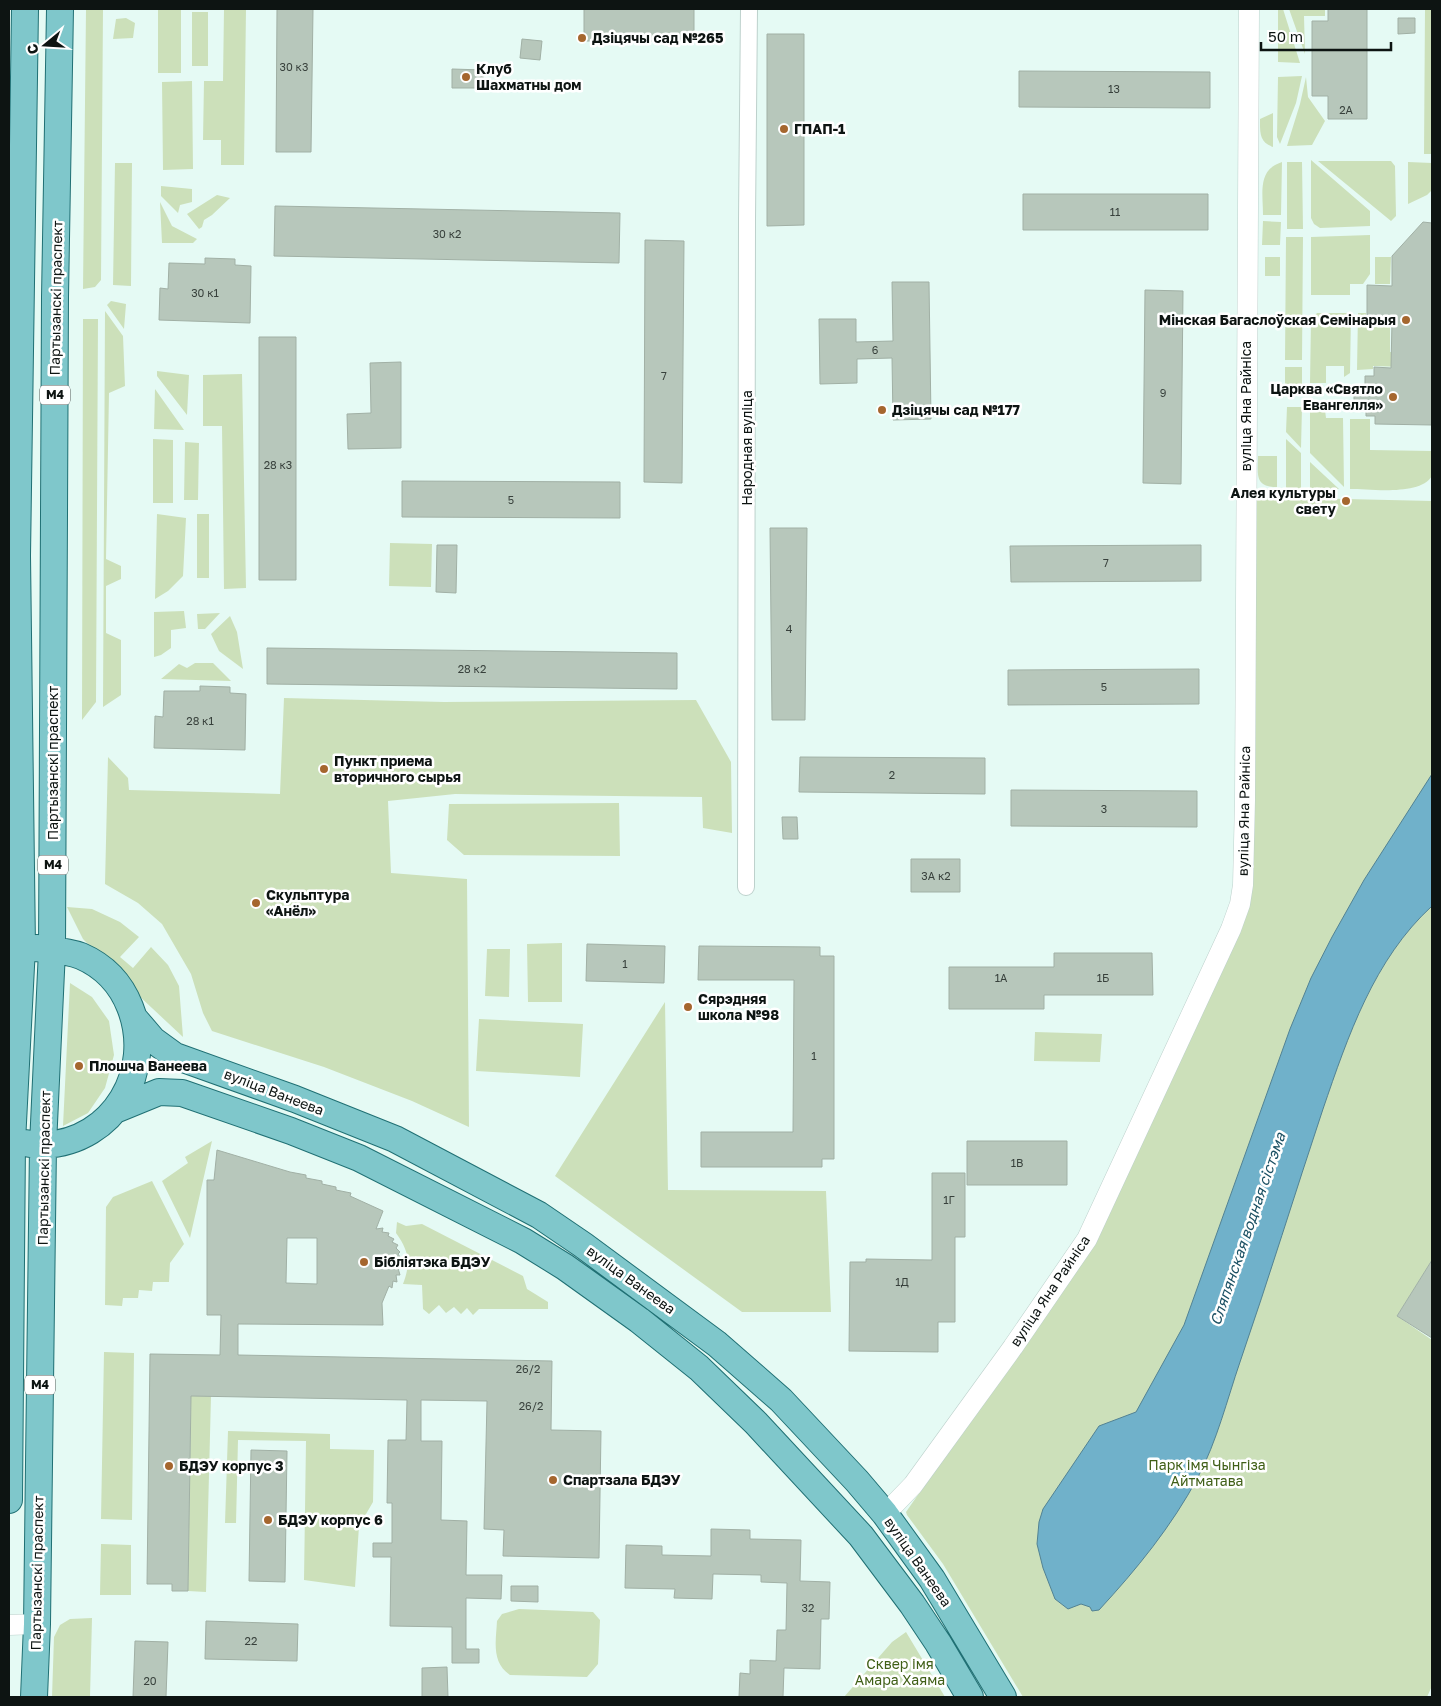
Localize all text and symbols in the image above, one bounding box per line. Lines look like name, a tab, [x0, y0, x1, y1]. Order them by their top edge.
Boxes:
north arrow	[20, 20, 70, 70]
scale bar	[1261, 20, 1391, 52]
text: 50 m	[1268, 27, 1303, 45]
place label: Дзіцячы сад №265	[592, 29, 724, 46]
marker: Дзіцячы сад №265	[576, 32, 588, 44]
text: С	[23, 42, 42, 57]
house number: 30 к3	[280, 60, 308, 73]
place label: Клуб Шахматны дом	[476, 60, 581, 93]
marker: Клуб Шахматны дом	[460, 71, 472, 83]
house number: 13	[1108, 82, 1120, 95]
house number: 2А	[1339, 103, 1354, 116]
place label: ГПАП-1	[794, 120, 845, 137]
marker: ГПАП-1	[778, 123, 790, 135]
house number: 11	[1110, 205, 1120, 218]
street label: Партызанскі праспект	[46, 220, 65, 375]
house number: 30 к2	[433, 227, 461, 240]
house number: 30 к1	[191, 286, 219, 299]
place label: Мінская Багаслоўская Семінарыя	[1159, 311, 1396, 328]
marker: Мінская Багаслоўская Семінарыя	[1400, 314, 1412, 326]
street label: вуліца Яна Райніса	[1237, 341, 1254, 471]
house number: 6	[872, 343, 879, 356]
house number: 7	[661, 369, 667, 382]
place label: Царква «Святло Евангелля»	[1270, 380, 1384, 413]
road number: М4	[40, 386, 70, 404]
house number: 9	[1160, 386, 1166, 399]
street label: Народная вуліца	[738, 390, 755, 506]
marker: Царква «Святло Евангелля»	[1387, 391, 1399, 403]
place label: Дзіцячы сад №177	[892, 401, 1020, 418]
marker: Дзіцячы сад №177	[876, 404, 888, 416]
house number: 28 к3	[264, 458, 292, 471]
place label: Алея культуры свету	[1230, 484, 1337, 517]
house number: 5	[508, 493, 514, 506]
marker: Алея культуры свету	[1340, 495, 1352, 507]
house number: 7	[1103, 556, 1109, 569]
house number: 4	[786, 622, 793, 635]
house number: 28 к2	[458, 662, 486, 675]
house number: 5	[1101, 680, 1107, 693]
street label: Партызанскі праспект	[44, 686, 61, 840]
house number: 28 к1	[186, 714, 214, 727]
street label: вуліца Яна Райніса	[1234, 746, 1253, 876]
place label: Пункт приема вторичного сырья	[334, 752, 461, 785]
marker: Пункт приема вторичного сырья	[318, 763, 330, 775]
house number: 2	[889, 768, 895, 781]
house number: 3	[1101, 802, 1107, 815]
road number: М4	[38, 856, 68, 874]
house number: 3А к2	[921, 869, 951, 882]
place label: Скульптура «Анёл»	[266, 886, 349, 919]
marker: Скульптура «Анёл»	[250, 897, 262, 909]
house number: 1	[622, 957, 628, 970]
house number: 1А	[995, 971, 1008, 984]
house number: 1Б	[1097, 971, 1109, 984]
place label: Сярэдняя школа №98	[698, 990, 779, 1023]
marker: Сярэдняя школа №98	[682, 1001, 694, 1013]
house number: 1	[811, 1049, 817, 1062]
place label: Плошча Ванеева	[89, 1057, 207, 1074]
marker: Плошча Ванеева	[73, 1060, 85, 1072]
street label: вуліца Ванеева	[222, 1065, 326, 1118]
street label: Партызанскі праспект	[34, 1090, 53, 1245]
water label: Сляпянская водная сістэма	[1206, 1129, 1289, 1327]
house number: 1В	[1011, 1156, 1023, 1169]
house number: 1Г	[943, 1193, 955, 1206]
street label: вуліца Яна Райніса	[1006, 1232, 1093, 1350]
street label: вуліца Ванеева	[584, 1242, 679, 1317]
place label: Бібліятэка БДЭУ	[374, 1253, 490, 1270]
marker: Бібліятэка БДЭУ	[358, 1256, 370, 1268]
house number: 1Д	[895, 1275, 909, 1288]
house number: 26/2	[516, 1362, 540, 1375]
road number: М4	[25, 1376, 55, 1394]
house number: 26/2	[519, 1399, 543, 1412]
park label: Парк імя Чынгіза Айтматава	[1148, 1456, 1266, 1489]
place label: БДЭУ корпус 3	[179, 1457, 284, 1474]
marker: БДЭУ корпус 3	[163, 1460, 175, 1472]
place label: Спартзала БДЭУ	[563, 1471, 681, 1488]
marker: Спартзала БДЭУ	[547, 1474, 559, 1486]
street label: Партызанскі праспект	[27, 1495, 46, 1650]
place label: БДЭУ корпус 6	[278, 1511, 383, 1528]
marker: БДЭУ корпус 6	[262, 1514, 274, 1526]
street label: вуліца Ванеева	[881, 1514, 956, 1610]
house number: 32	[802, 1601, 814, 1614]
house number: 22	[245, 1634, 257, 1647]
park label: Сквер імя Амара Хаяма	[855, 1655, 945, 1688]
house number: 20	[143, 1674, 157, 1687]

